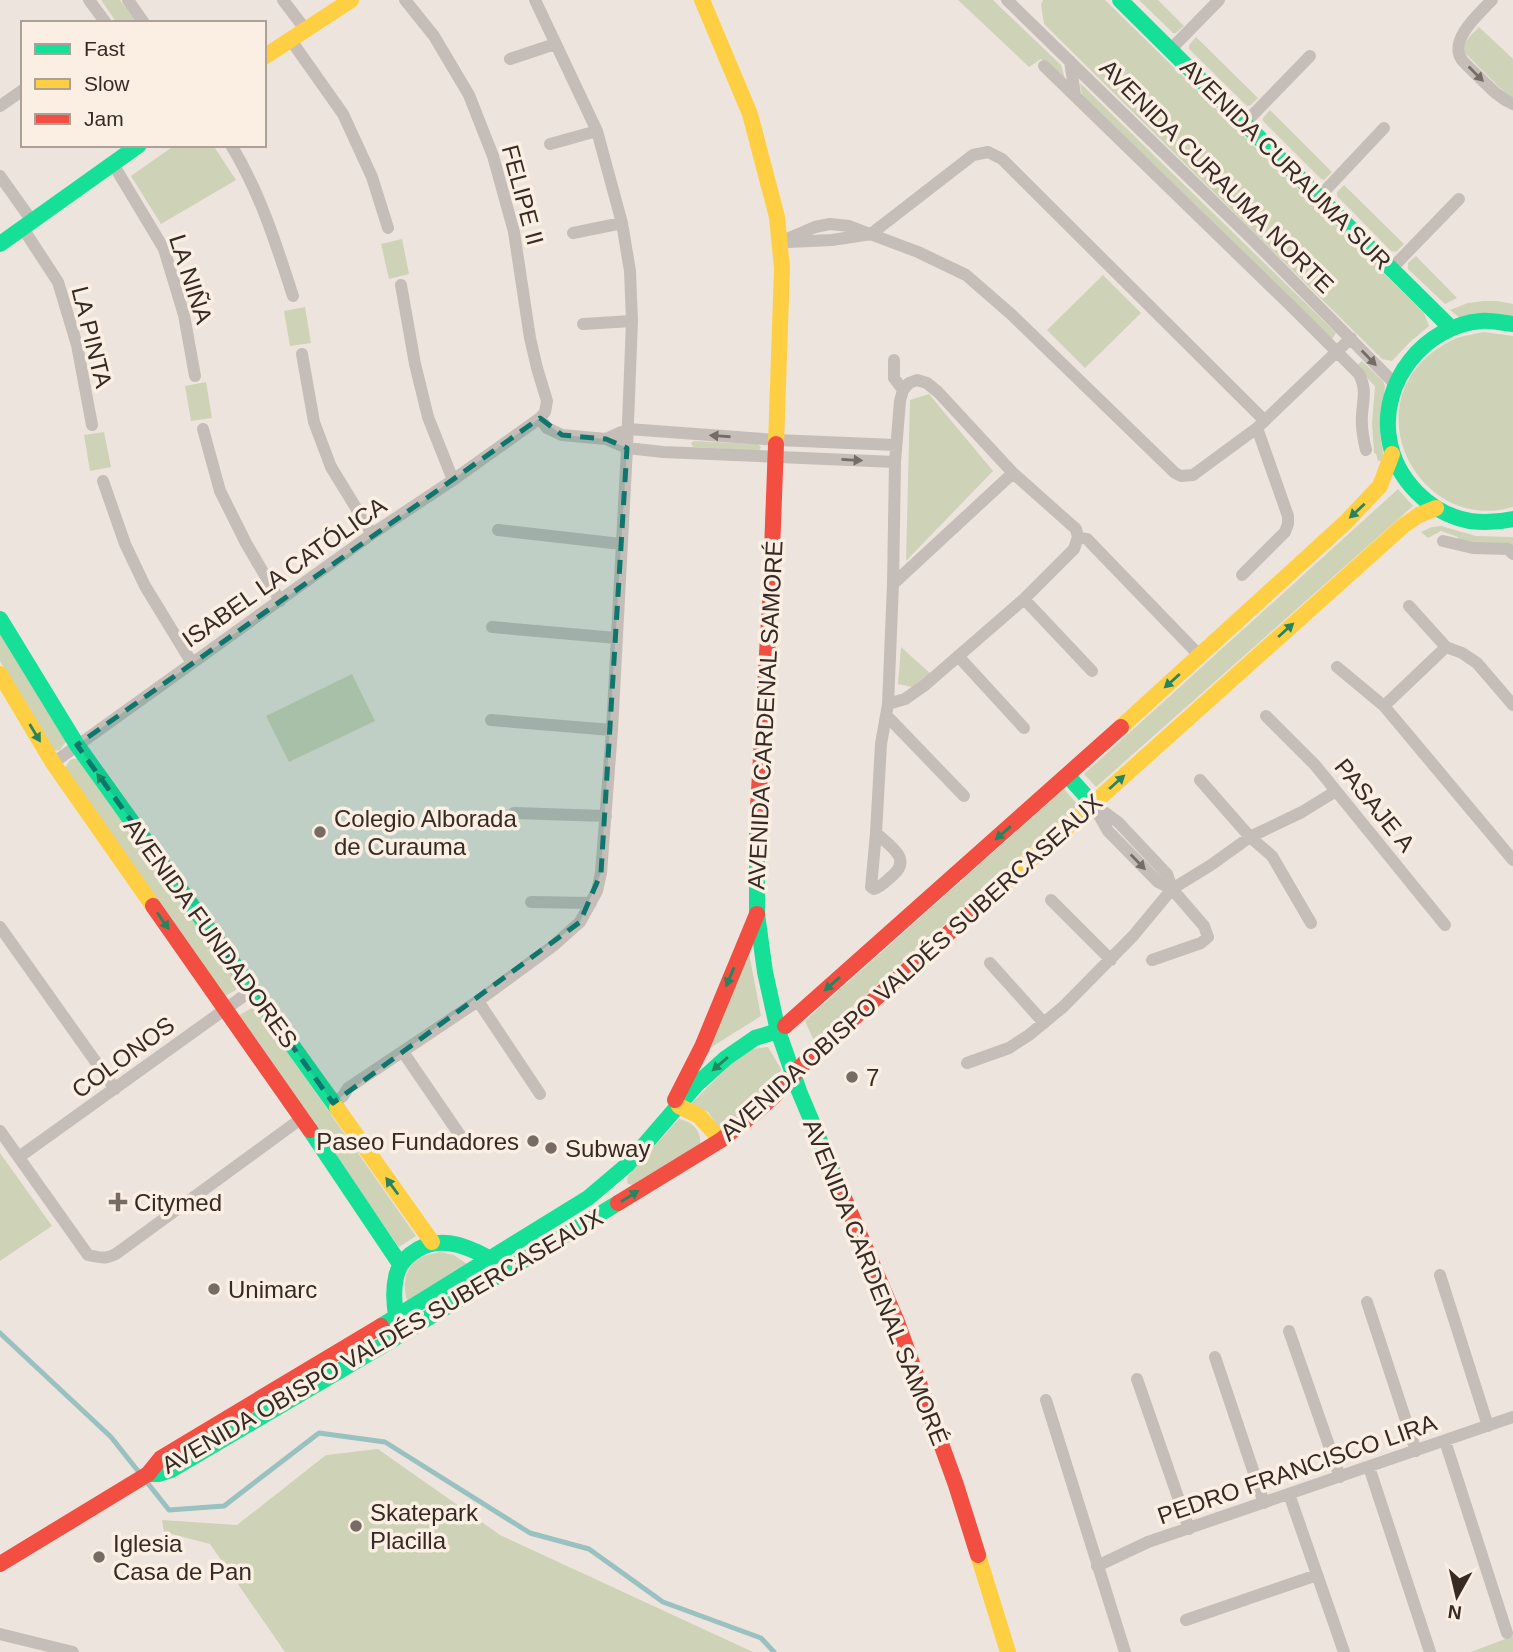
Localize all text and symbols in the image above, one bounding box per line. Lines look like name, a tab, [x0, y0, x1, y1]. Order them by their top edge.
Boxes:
legend	[21, 21, 266, 147]
text: Fast	[84, 37, 125, 60]
street label: AVENIDA CURAUMA SUR	[1175, 53, 1397, 275]
street label: AVENIDA CURAUMA NORTE	[1095, 54, 1339, 298]
one-way arrow	[1468, 66, 1484, 82]
text: Slow	[84, 72, 130, 95]
text: Jam	[84, 107, 124, 130]
street label: FELIPE II	[497, 142, 549, 248]
street label: LA NIÑA	[164, 231, 218, 327]
street label: LA PINTA	[66, 283, 118, 391]
one-way arrow	[1361, 349, 1378, 366]
one-way arrow	[709, 430, 731, 441]
one-way arrow	[841, 455, 863, 466]
street label: ISABEL LA CATÓLICA	[177, 491, 391, 653]
one-way arrow	[1349, 502, 1366, 519]
street label: AVENIDA CARDENAL SAMORÉ	[742, 540, 788, 890]
one-way arrow	[1277, 623, 1294, 639]
one-way arrow	[1163, 673, 1181, 689]
one-way arrow	[29, 724, 41, 743]
street label: PASAJE A	[1329, 753, 1421, 857]
one-way arrow	[97, 773, 111, 791]
one-way arrow	[1108, 774, 1126, 790]
street label: AVENIDA OBISPO VALDÉS SUBERCASEAUX	[714, 788, 1108, 1146]
place label: Colegio Alborada de Curauma	[334, 805, 517, 860]
street label: AVENIDA FUNDADORES	[119, 813, 303, 1053]
marker: Colegio Alborada de Curauma	[312, 824, 328, 840]
one-way arrow	[994, 825, 1012, 841]
one-way arrow	[1130, 853, 1146, 870]
one-way arrow	[156, 912, 170, 930]
one-way arrow	[724, 966, 735, 987]
one-way arrow	[824, 976, 841, 991]
street label: COLONOS	[67, 1011, 179, 1103]
one-way arrow	[711, 1056, 728, 1071]
place label: 7	[866, 1064, 879, 1091]
marker: 7	[844, 1069, 860, 1085]
street label: AVENIDA CARDENAL SAMORÉ	[798, 1115, 954, 1449]
place label: Paseo Fundadores	[316, 1128, 519, 1155]
marker: Paseo Fundadores	[525, 1133, 541, 1149]
place label: Subway	[565, 1135, 650, 1162]
marker: Subway	[543, 1140, 559, 1156]
one-way arrow	[386, 1177, 400, 1195]
place label: Citymed	[134, 1189, 222, 1216]
one-way arrow	[620, 1190, 639, 1203]
marker: Citymed	[108, 1192, 128, 1212]
street label: AVENIDA OBISPO VALDÉS SUBERCASEAUX	[157, 1203, 607, 1479]
place label: Unimarc	[228, 1276, 317, 1303]
marker: Unimarc	[206, 1281, 222, 1297]
street label: PEDRO FRANCISCO LIRA	[1154, 1408, 1440, 1530]
place label: Skatepark Placilla	[370, 1499, 479, 1554]
marker: Skatepark Placilla	[348, 1518, 364, 1534]
place label: Iglesia Casa de Pan	[113, 1530, 252, 1585]
marker: Iglesia Casa de Pan	[91, 1549, 107, 1565]
north arrow	[1422, 1561, 1492, 1631]
text: N	[1446, 1601, 1463, 1624]

